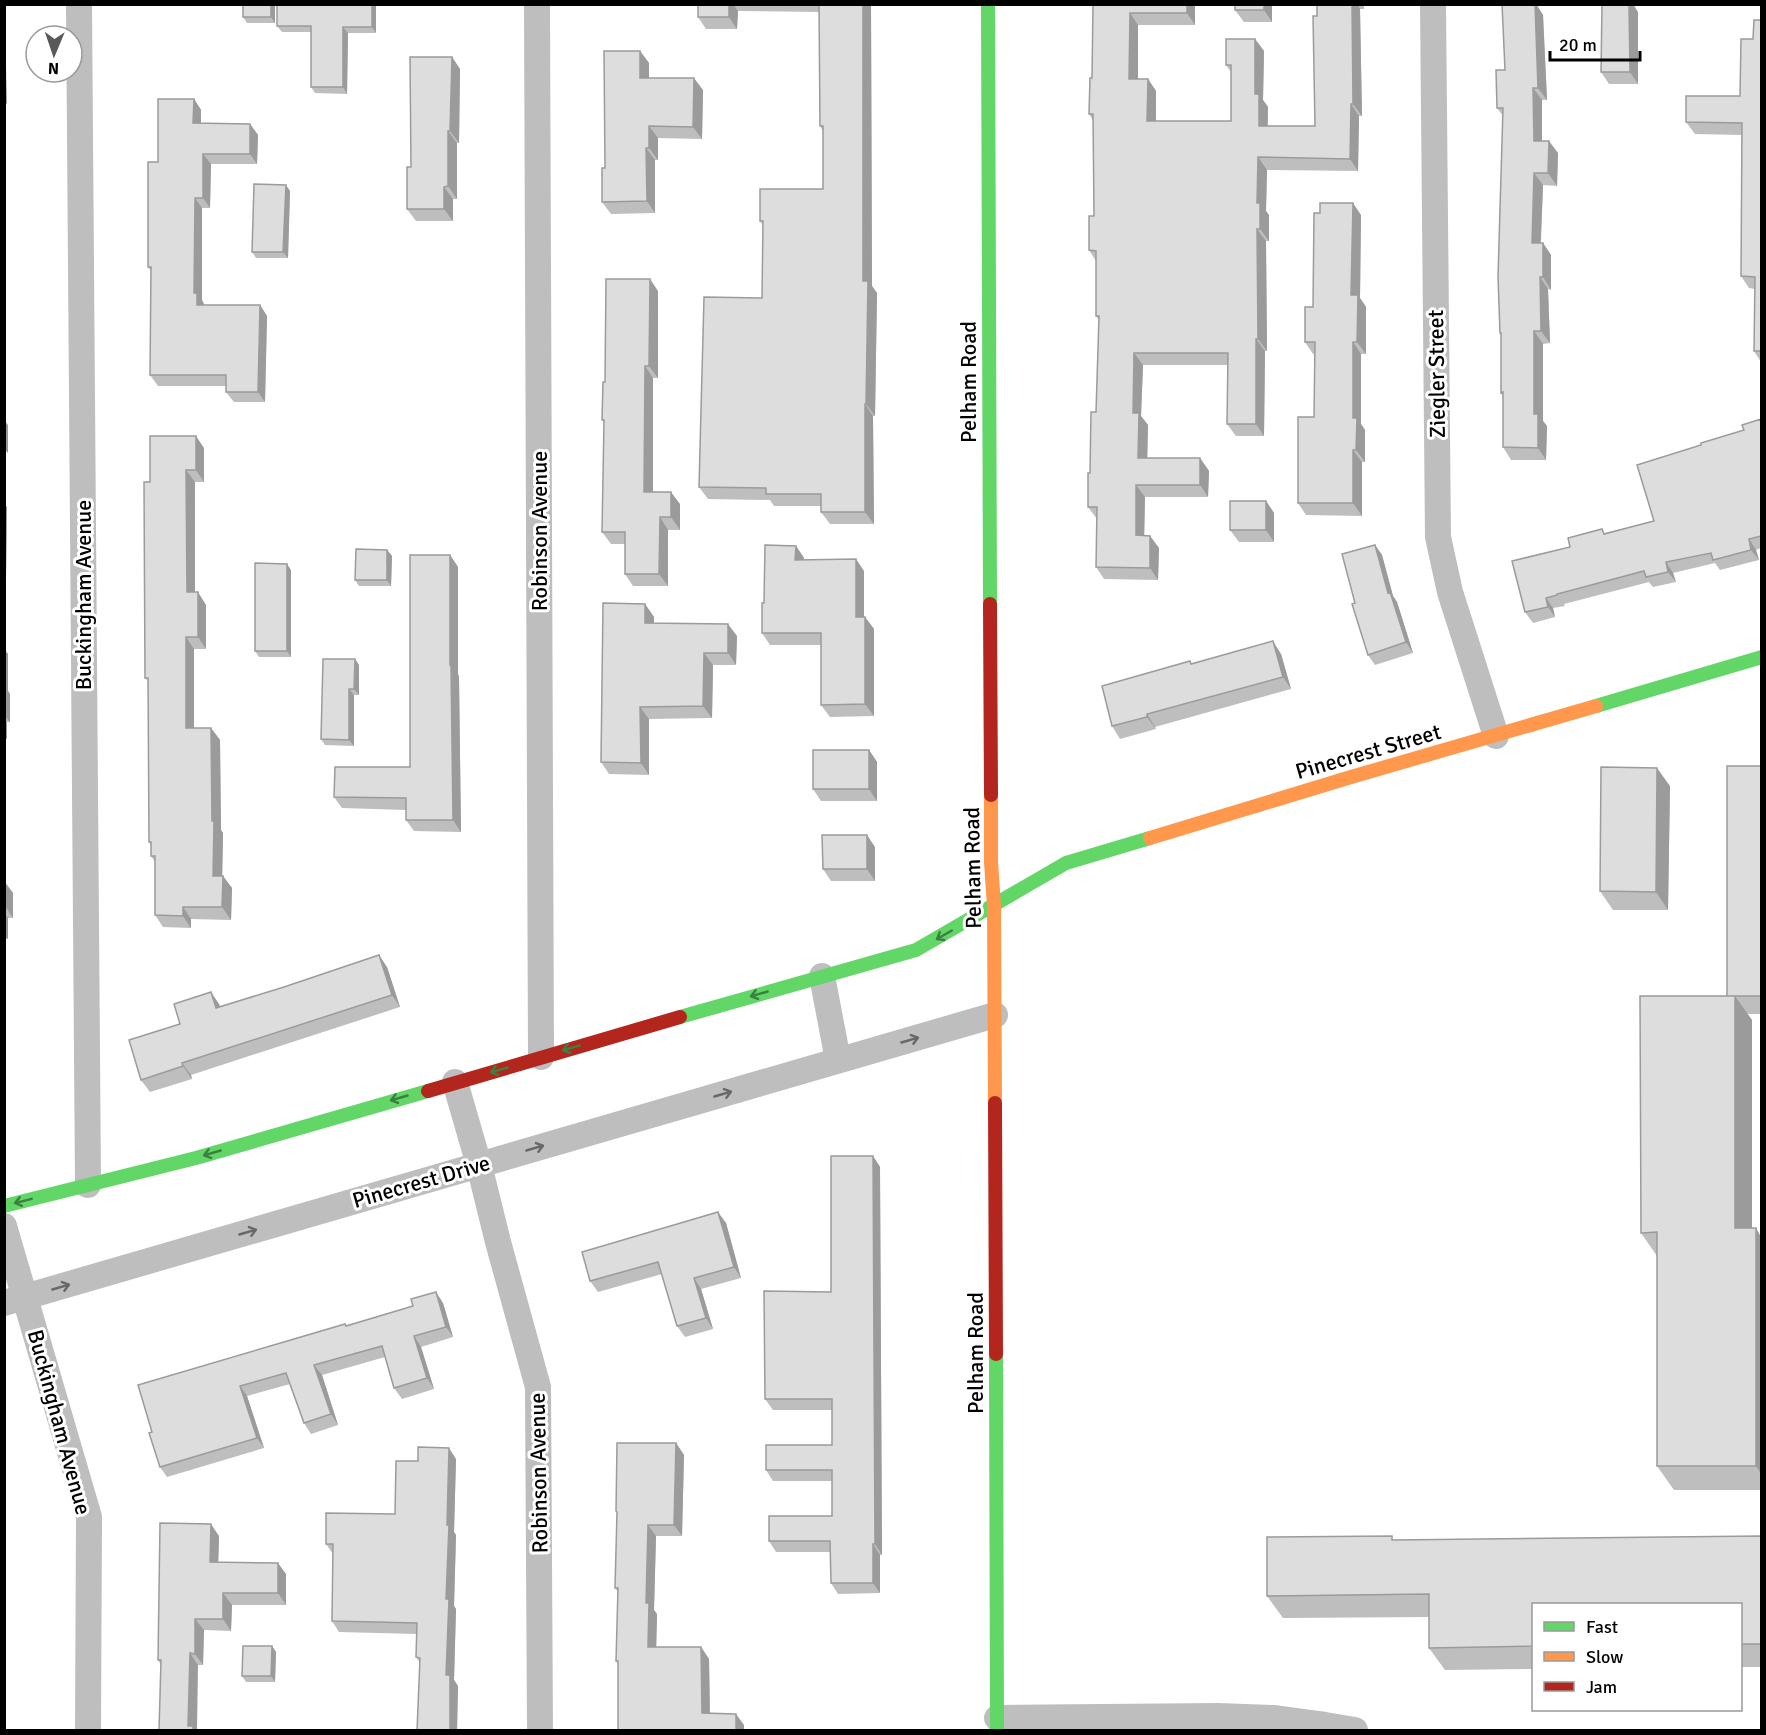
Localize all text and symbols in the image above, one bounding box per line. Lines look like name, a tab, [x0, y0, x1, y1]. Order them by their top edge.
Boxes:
north arrow	[24, 24, 84, 84]
scale bar	[1550, 24, 1640, 62]
text: 20 m	[1559, 34, 1597, 56]
text: N	[48, 58, 59, 78]
street label: Ziegler Street	[1422, 309, 1451, 438]
street label: Pelham Road	[955, 321, 982, 443]
street label: Robinson Avenue	[526, 451, 553, 611]
street label: Buckingham Avenue	[70, 500, 97, 690]
street label: Pinecrest Street	[1292, 718, 1444, 785]
street label: Pelham Road	[958, 807, 987, 929]
one-way arrow	[936, 929, 953, 941]
one-way arrow	[750, 989, 769, 1001]
one-way arrow	[900, 1034, 919, 1045]
one-way arrow	[562, 1043, 581, 1054]
one-way arrow	[490, 1065, 509, 1076]
one-way arrow	[713, 1088, 732, 1099]
one-way arrow	[390, 1093, 409, 1104]
one-way arrow	[526, 1142, 545, 1153]
one-way arrow	[203, 1148, 222, 1159]
street label: Pinecrest Drive	[349, 1149, 493, 1214]
one-way arrow	[14, 1196, 33, 1207]
one-way arrow	[238, 1226, 257, 1237]
one-way arrow	[51, 1281, 70, 1292]
street label: Pelham Road	[962, 1292, 989, 1414]
street label: Buckingham Avenue	[22, 1327, 97, 1518]
street label: Robinson Avenue	[524, 1392, 553, 1554]
legend	[1532, 1603, 1742, 1711]
text: Fast	[1586, 1616, 1618, 1638]
text: Slow	[1586, 1646, 1623, 1668]
text: Jam	[1586, 1676, 1617, 1698]

